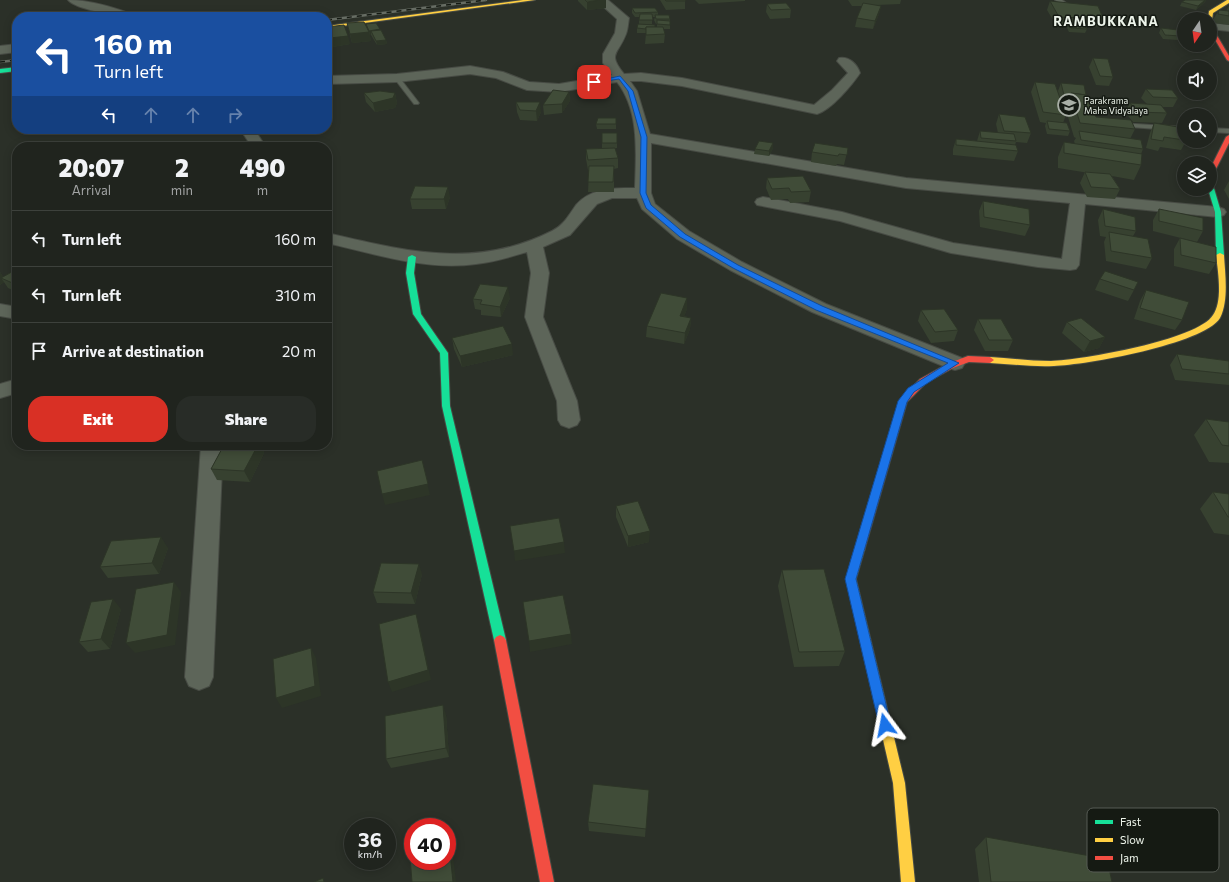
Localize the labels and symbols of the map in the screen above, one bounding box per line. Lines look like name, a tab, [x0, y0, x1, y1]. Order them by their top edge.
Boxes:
north arrow	[1177, 12, 1217, 52]
district label: RAMBUKKANA	[1053, 13, 1159, 29]
pin	[577, 65, 611, 99]
school or university icon: Parakrama Maha Vidyalaya	[1056, 92, 1082, 118]
place label: Parakrama Maha Vidyalaya	[1084, 95, 1148, 116]
position arrow	[864, 704, 906, 746]
legend	[1087, 808, 1219, 872]
text: Fast	[1120, 815, 1142, 828]
speed limit sign: 40	[404, 818, 456, 870]
text: Slow	[1120, 833, 1145, 846]
text: Jam	[1120, 851, 1139, 865]

